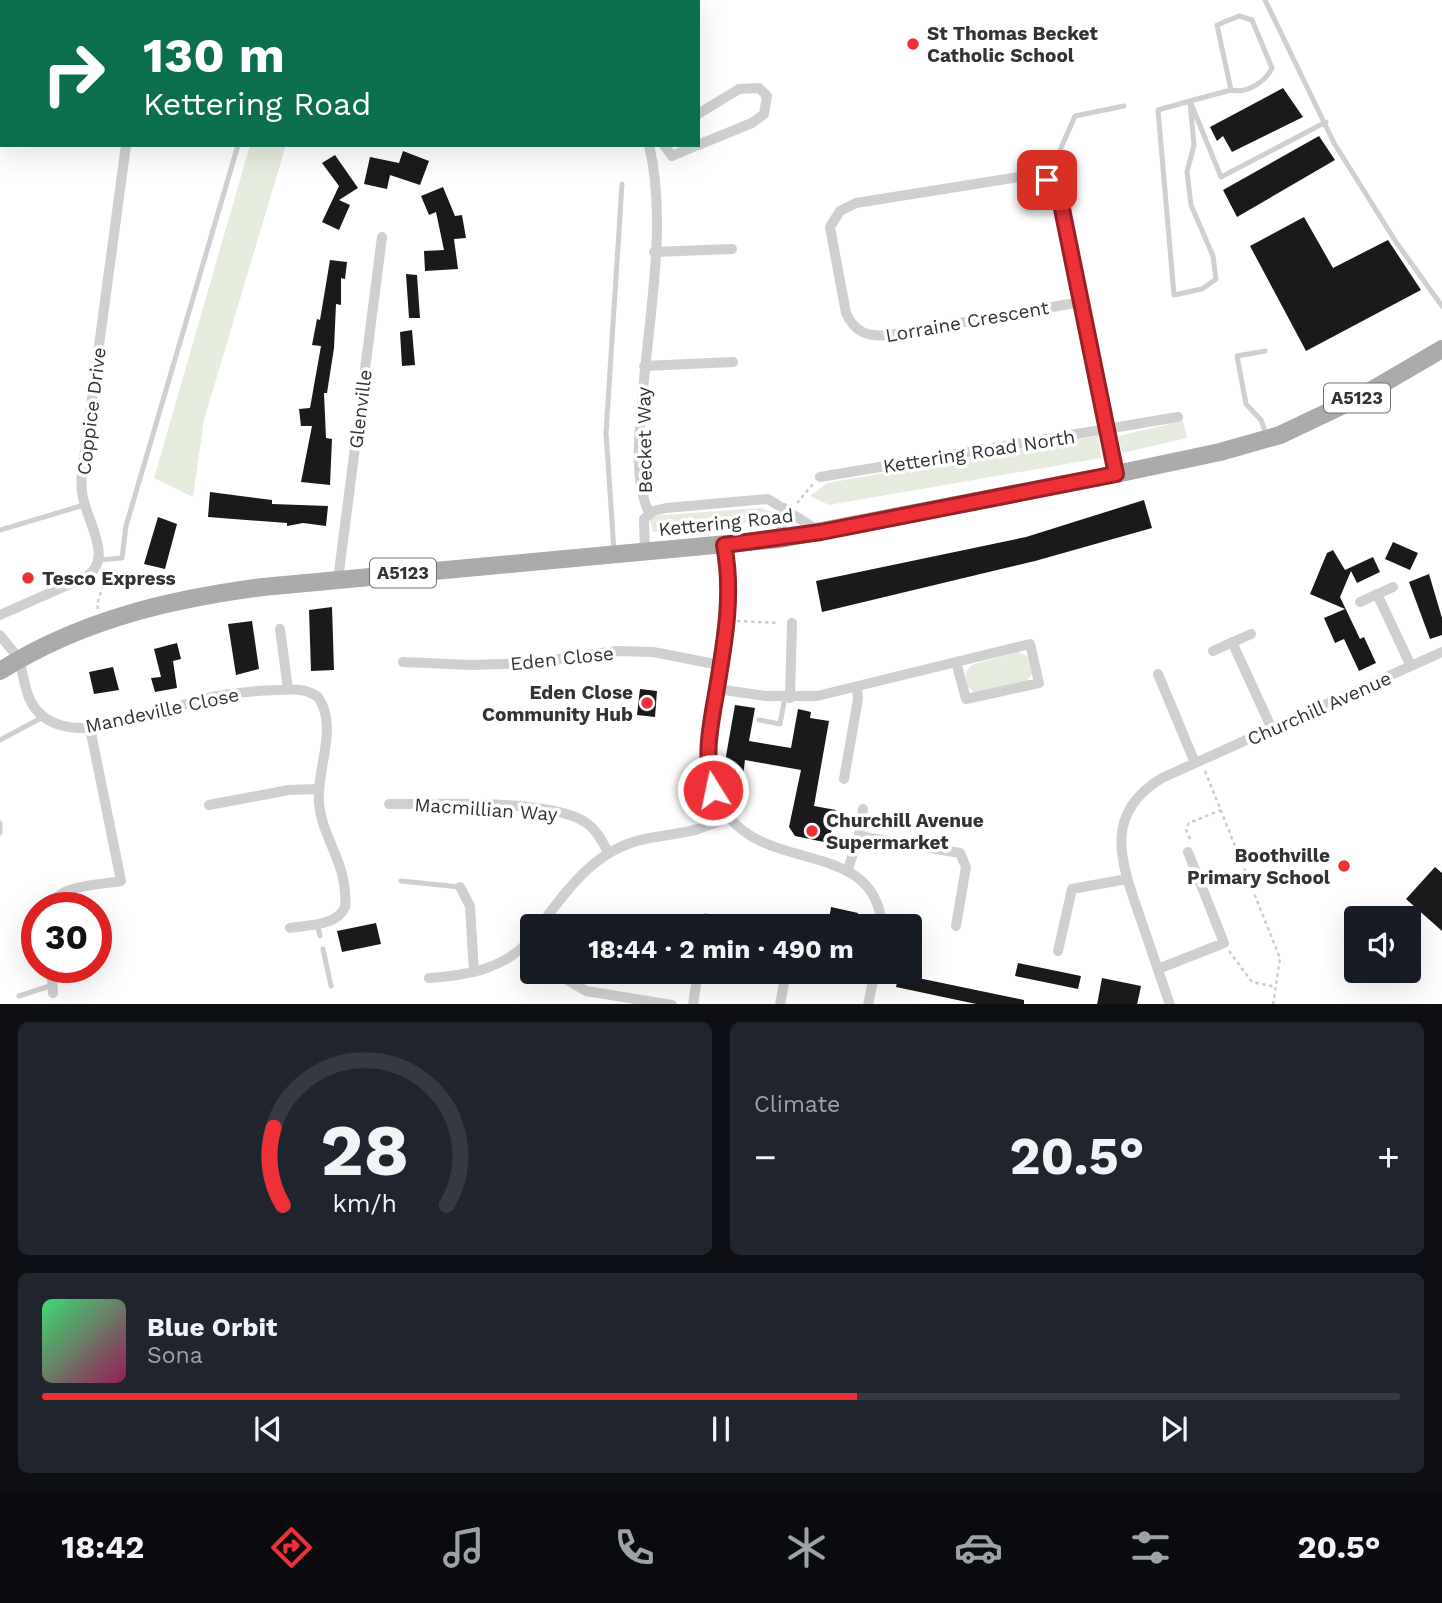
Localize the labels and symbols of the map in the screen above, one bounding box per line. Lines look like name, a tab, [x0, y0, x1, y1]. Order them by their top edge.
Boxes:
place label: St Thomas Becket Catholic School	[927, 22, 1098, 67]
marker: St Thomas Becket Catholic School	[905, 36, 921, 52]
pin	[1017, 150, 1077, 210]
street label: Lorraine Crescent	[884, 296, 1051, 347]
street label: Coppice Drive	[72, 346, 111, 476]
street label: Glenville	[344, 368, 377, 450]
road number: A5123	[1324, 384, 1390, 412]
street label: Becket Way	[632, 386, 657, 493]
street label: Kettering Road North	[881, 425, 1077, 478]
street label: Kettering Road	[657, 504, 795, 541]
road number: A5123	[370, 558, 436, 588]
place label: Tesco Express	[42, 567, 176, 590]
marker: Tesco Express	[20, 570, 36, 586]
street label: Eden Close	[509, 642, 615, 675]
street label: Churchill Avenue	[1244, 666, 1395, 751]
place label: Eden Close Community Hub	[482, 681, 633, 726]
street label: Mandeville Close	[83, 683, 241, 738]
marker: Eden Close Community Hub	[639, 695, 655, 711]
position arrow	[676, 753, 750, 827]
street label: Macmillian Way	[414, 793, 558, 826]
place label: Churchill Avenue Supermarket	[826, 809, 984, 854]
marker: Churchill Avenue Supermarket	[804, 823, 820, 839]
place label: Boothville Primary School	[1187, 844, 1331, 889]
marker: Boothville Primary School	[1336, 858, 1352, 874]
speed limit sign: 30	[21, 892, 112, 983]

